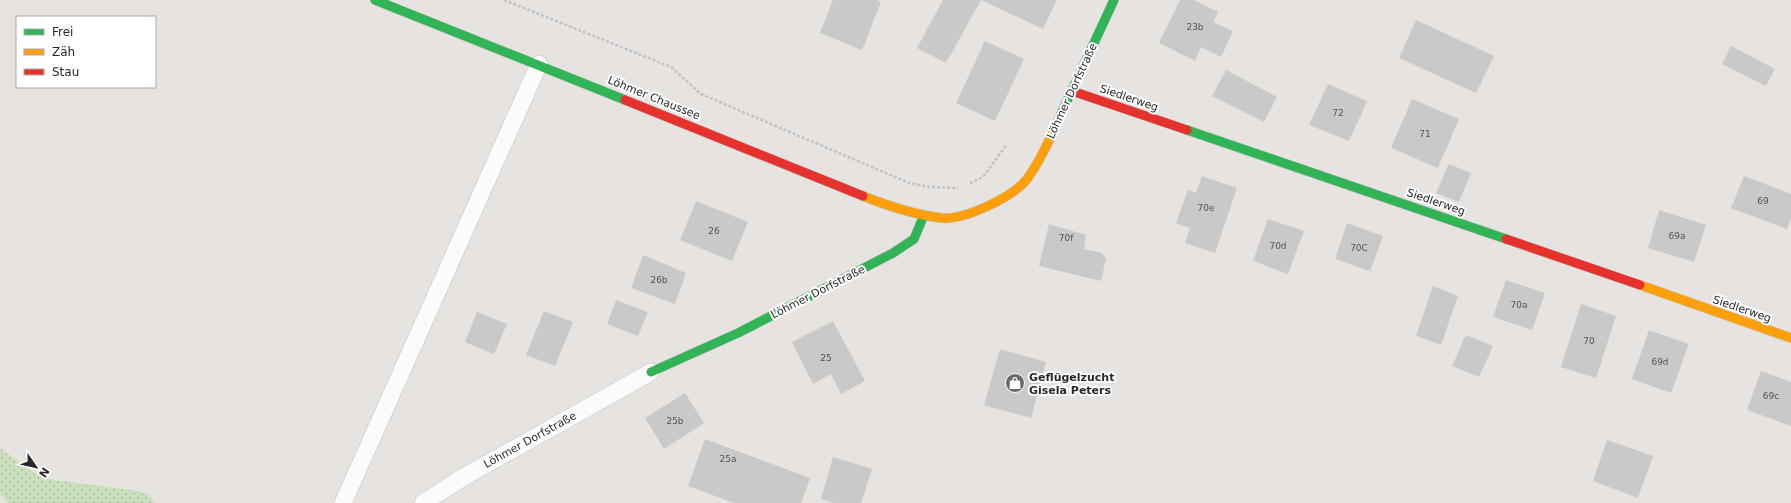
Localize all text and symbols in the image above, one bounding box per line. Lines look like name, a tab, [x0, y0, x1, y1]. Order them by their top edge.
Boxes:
legend	[16, 16, 156, 88]
house number: 23b	[1186, 22, 1204, 32]
text: Frei	[52, 25, 73, 39]
street label: Löhmer Dorfstraße	[1044, 41, 1100, 141]
text: Zäh	[52, 45, 75, 59]
text: Stau	[52, 65, 79, 79]
street label: Löhmer Chaussee	[606, 74, 702, 123]
street label: Siedlerweg	[1098, 82, 1160, 114]
house number: 72	[1332, 108, 1344, 118]
house number: 71	[1419, 129, 1431, 139]
street label: Siedlerweg	[1405, 186, 1467, 218]
house number: 69	[1757, 196, 1769, 206]
house number: 70e	[1198, 203, 1215, 213]
house number: 26	[708, 226, 720, 236]
house number: 69a	[1669, 231, 1685, 241]
house number: 70f	[1059, 233, 1074, 243]
house number: 70d	[1269, 241, 1287, 251]
house number: 70C	[1350, 243, 1368, 253]
street label: Löhmer Dorfstraße	[769, 263, 867, 321]
house number: 26b	[650, 275, 668, 285]
street label: Siedlerweg	[1711, 293, 1773, 325]
house number: 70a	[1511, 300, 1527, 310]
house number: 70	[1583, 336, 1595, 346]
house number: 25	[820, 353, 832, 363]
house number: 69d	[1651, 357, 1669, 367]
place label: Geflügelzucht Gisela Peters	[1029, 371, 1114, 397]
shop icon: Geflügelzucht Gisela Peters	[1004, 372, 1026, 394]
house number: 69c	[1763, 391, 1779, 401]
street label: Löhmer Dorfstraße	[481, 409, 579, 471]
house number: 25b	[666, 416, 684, 426]
north arrow	[16, 447, 56, 487]
house number: 25a	[720, 454, 736, 464]
text: N	[36, 465, 52, 480]

